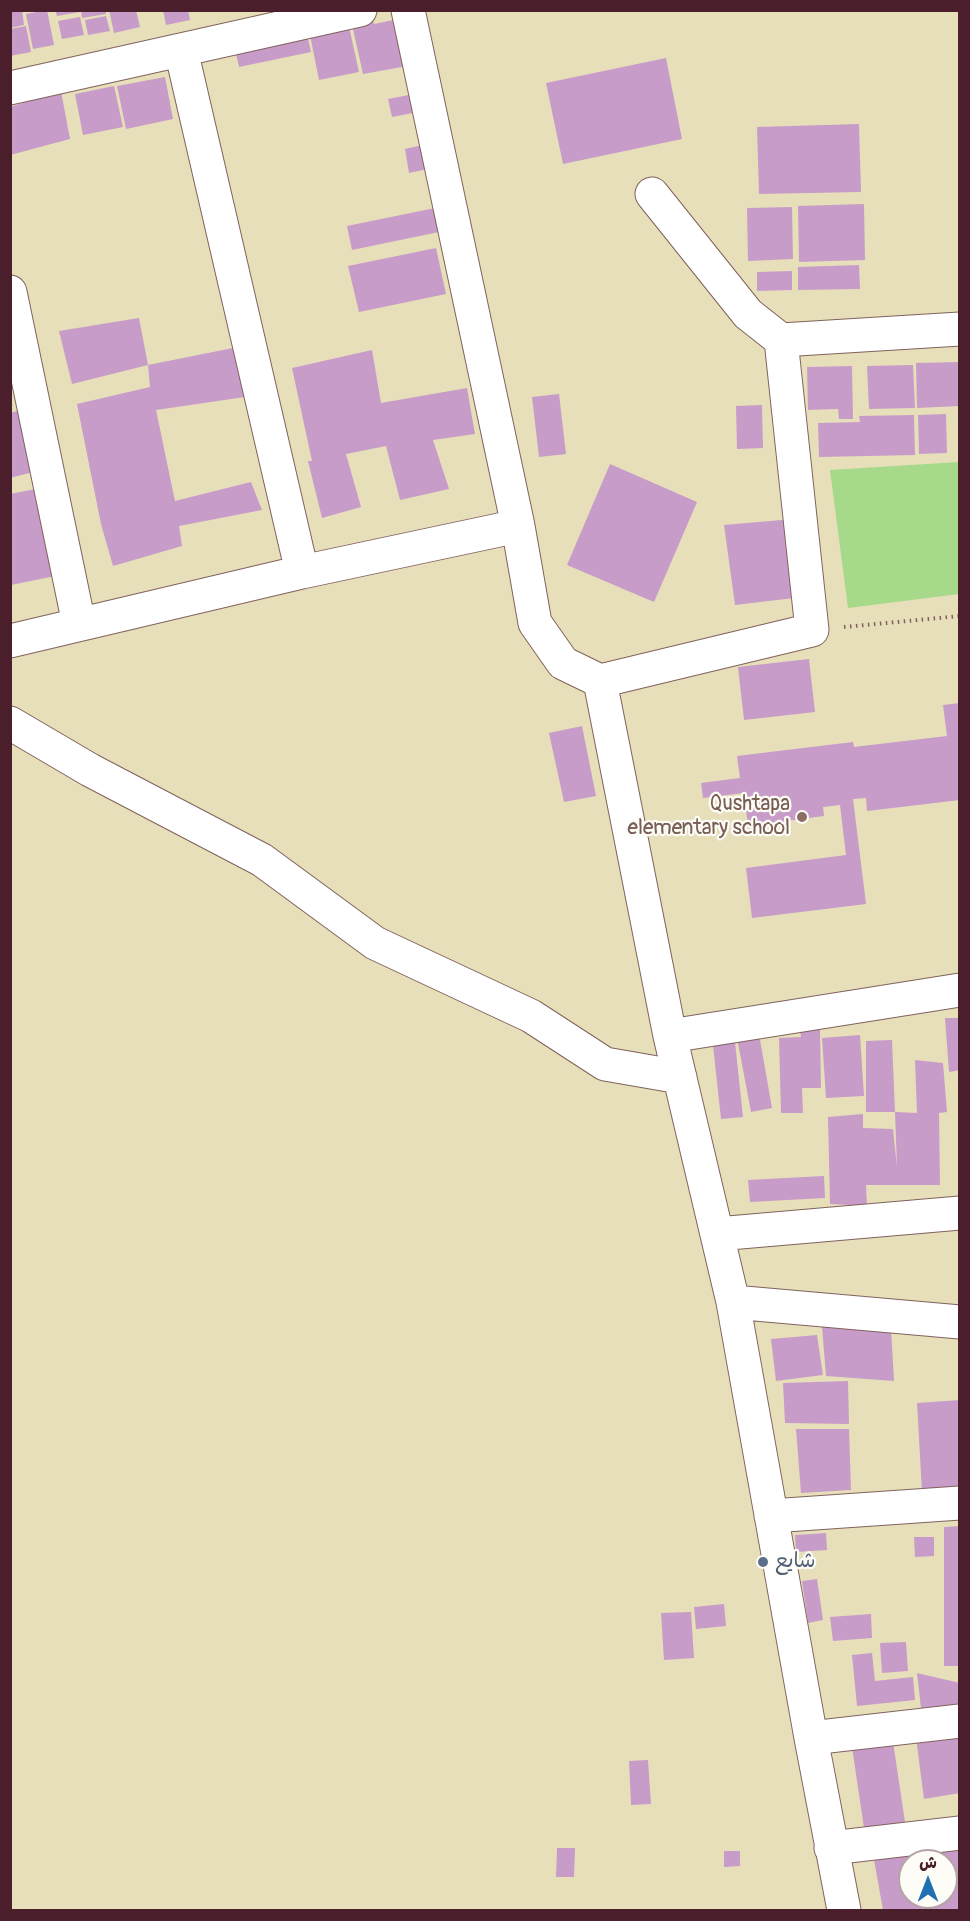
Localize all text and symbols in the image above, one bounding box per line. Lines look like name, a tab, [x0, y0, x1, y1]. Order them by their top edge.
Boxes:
place label: Qushtapa elementary school	[628, 792, 790, 842]
marker: Qushtapa elementary school	[795, 810, 809, 824]
place label: شايع	[775, 1549, 816, 1575]
marker: شايع	[756, 1555, 770, 1569]
north arrow	[898, 1849, 958, 1909]
text: ش	[919, 1853, 937, 1873]

